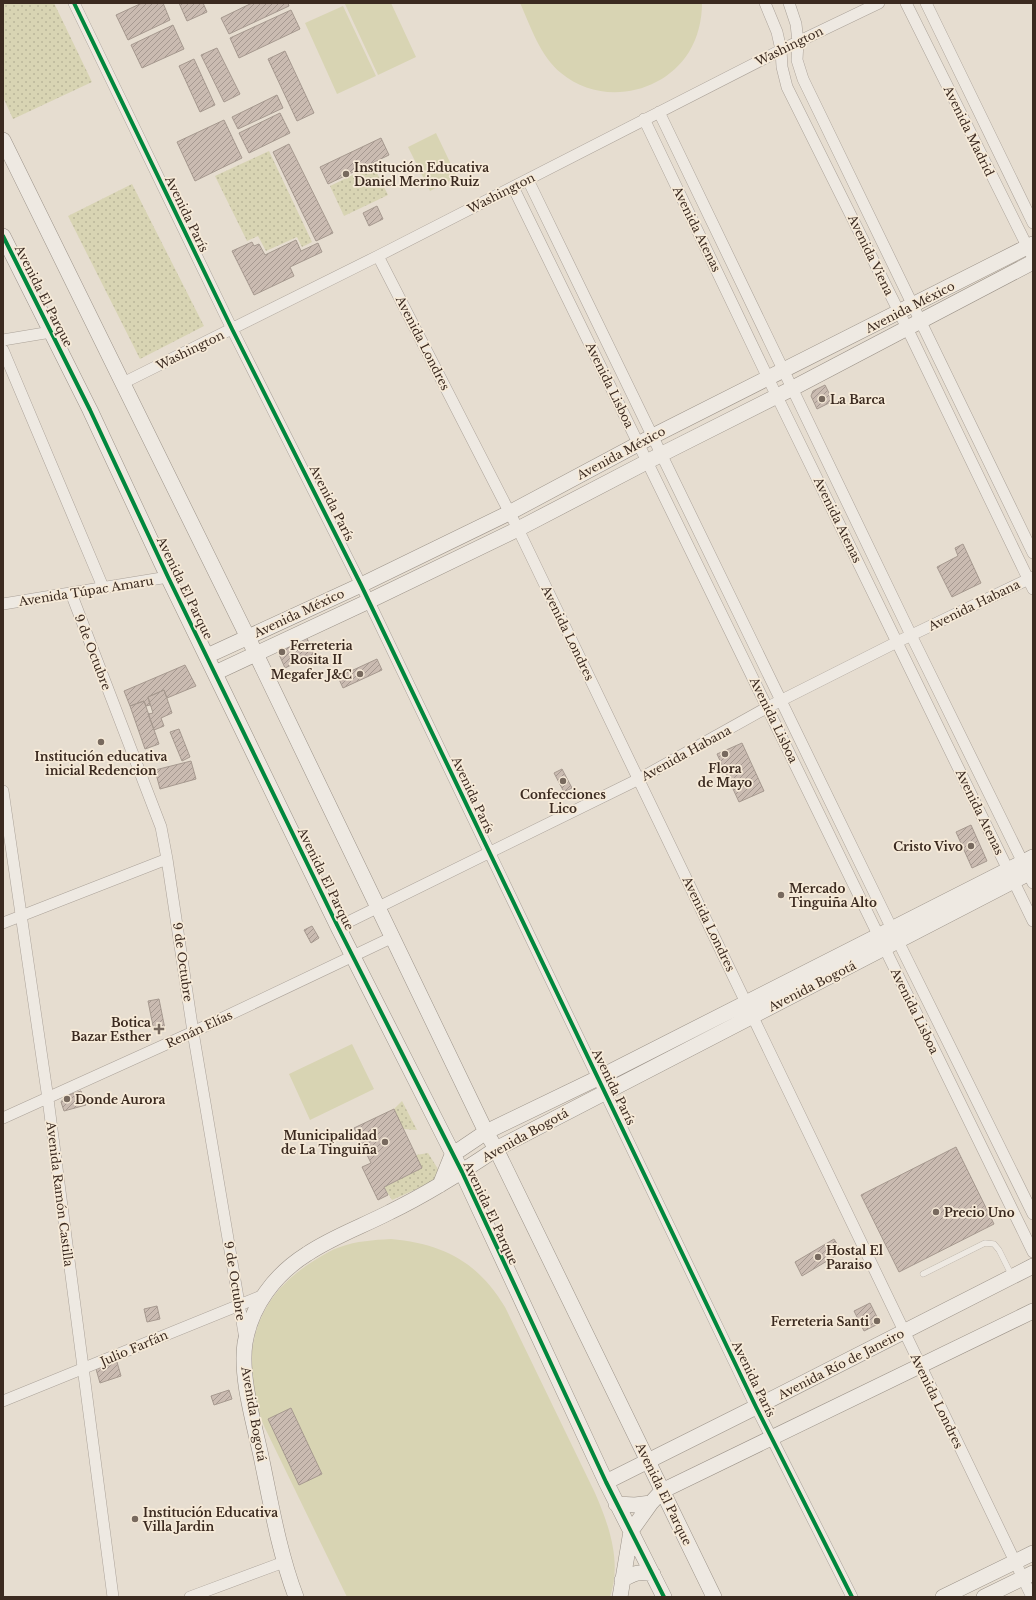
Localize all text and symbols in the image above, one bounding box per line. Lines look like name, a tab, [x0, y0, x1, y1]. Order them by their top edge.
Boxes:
street label: Washington	[752, 23, 825, 69]
street label: Avenida Madrid	[940, 82, 997, 179]
place label: Institución Educativa Daniel Merino Ruiz	[354, 160, 489, 189]
marker: Institución Educativa Daniel Merino Ruiz	[341, 169, 351, 179]
street label: Washington	[464, 170, 537, 217]
street label: Avenida París	[162, 173, 212, 255]
street label: Avenida Atenas	[669, 183, 724, 274]
street label: Avenida Viena	[845, 211, 897, 298]
street label: Avenida El Parque	[11, 242, 76, 349]
street label: Avenida México	[862, 278, 957, 336]
street label: Avenida Londres	[392, 292, 453, 393]
street label: Washington	[153, 327, 226, 373]
street label: Avenida Lisboa	[582, 339, 637, 431]
place label: La Barca	[830, 392, 885, 407]
marker: La Barca	[817, 394, 827, 404]
street label: Avenida México	[573, 423, 668, 483]
street label: Avenida París	[306, 462, 358, 543]
street label: Avenida Atenas	[810, 474, 865, 565]
street label: Avenida El Parque	[153, 533, 216, 642]
street label: Avenida Túpac Amaru	[17, 573, 154, 609]
street label: Avenida Habana	[925, 576, 1023, 634]
street label: Avenida Londres	[538, 582, 597, 683]
street label: Avenida México	[250, 585, 347, 641]
street label: 9 de Octubre	[72, 612, 114, 692]
place label: Ferreteria Rosita II	[290, 638, 353, 667]
marker: Ferreteria Rosita II	[277, 647, 287, 657]
place label: Megafer J&C	[271, 667, 352, 682]
marker: Megafer J&C	[355, 669, 365, 679]
street label: Avenida Lisboa	[746, 674, 801, 766]
street label: Avenida Habana	[638, 722, 734, 784]
marker: Institución educativa inicial Redencion	[96, 737, 106, 747]
place label: Institución educativa inicial Redencion	[35, 749, 168, 778]
marker: Flora de Mayo	[720, 749, 730, 759]
street label: Avenida París	[448, 753, 497, 836]
place label: Flora de Mayo	[698, 761, 752, 790]
street label: Avenida Atenas	[952, 766, 1007, 857]
marker: Confecciones Lico	[558, 776, 568, 786]
place label: Confecciones Lico	[520, 787, 606, 816]
street label: Avenida El Parque	[294, 824, 357, 933]
place label: Cristo Vivo	[893, 839, 963, 854]
marker: Cristo Vivo	[966, 841, 976, 851]
street label: Avenida Londres	[679, 873, 738, 974]
place label: Mercado Tinguiña Alto	[789, 881, 877, 910]
marker: Mercado Tinguiña Alto	[776, 890, 786, 900]
street label: 9 de Octubre	[170, 921, 196, 1003]
street label: Avenida Bogotá	[765, 957, 859, 1015]
street label: Avenida Lisboa	[887, 965, 942, 1057]
street label: Renán Elías	[163, 1007, 235, 1051]
place label: Botica Bazar Esther	[71, 1015, 151, 1044]
marker: Botica Bazar Esther	[154, 1024, 164, 1034]
street label: Avenida París	[589, 1046, 639, 1128]
place label: Donde Aurora	[75, 1092, 165, 1107]
marker: Donde Aurora	[62, 1094, 72, 1104]
street label: Avenida Bogotá	[478, 1105, 571, 1165]
street label: Avenida Ramón Castilla	[44, 1119, 76, 1268]
place label: Municipalidad de La Tinguiña	[281, 1128, 378, 1157]
marker: Municipalidad de La Tinguiña	[380, 1137, 390, 1147]
street label: Avenida El Parque	[460, 1158, 522, 1267]
place label: Precio Uno	[944, 1205, 1015, 1220]
marker: Precio Uno	[931, 1207, 941, 1217]
street label: 9 de Octubre	[221, 1240, 249, 1322]
place label: Hostal El Paraiso	[826, 1243, 884, 1272]
marker: Hostal El Paraiso	[813, 1252, 823, 1262]
place label: Ferreteria Santi	[771, 1314, 870, 1329]
marker: Ferreteria Santi	[872, 1316, 882, 1326]
street label: Avenida Río de Janeiro	[774, 1326, 907, 1403]
street label: Julio Farfán	[96, 1327, 170, 1370]
street label: Avenida París	[729, 1338, 779, 1420]
street label: Avenida Londres	[907, 1350, 966, 1451]
street label: Avenida Bogotá	[238, 1364, 270, 1463]
street label: Avenida El Parque	[632, 1439, 695, 1548]
place label: Institución Educativa Villa Jardin	[142, 1505, 278, 1534]
marker: Institución Educativa Villa Jardin	[130, 1514, 140, 1524]

